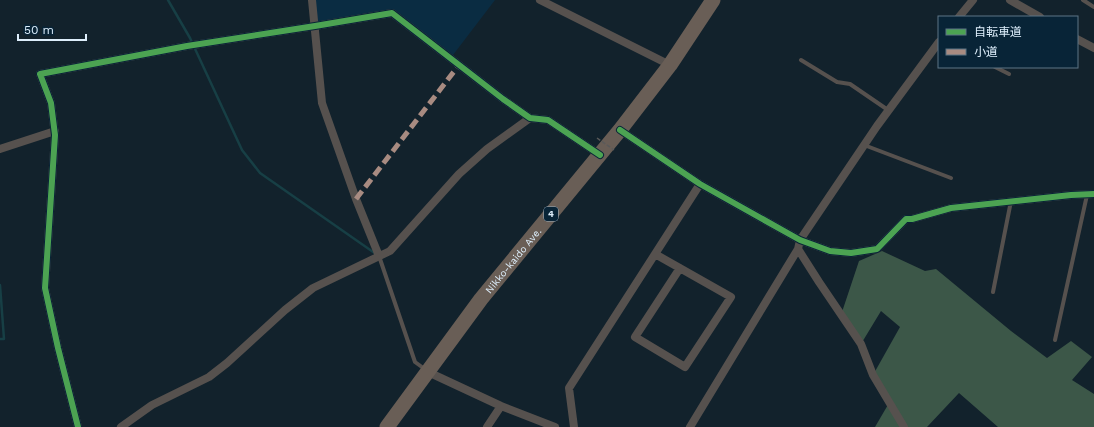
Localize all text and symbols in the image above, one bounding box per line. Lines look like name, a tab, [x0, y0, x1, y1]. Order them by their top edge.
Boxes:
scale bar	[18, 16, 86, 42]
legend	[938, 16, 1078, 68]
text: 50 m	[24, 23, 54, 37]
text: 自転車道	[974, 25, 1022, 39]
text: 小道	[974, 45, 998, 59]
road number: 4	[544, 207, 558, 221]
street label: Nikko-kaido Ave.	[483, 226, 543, 296]

